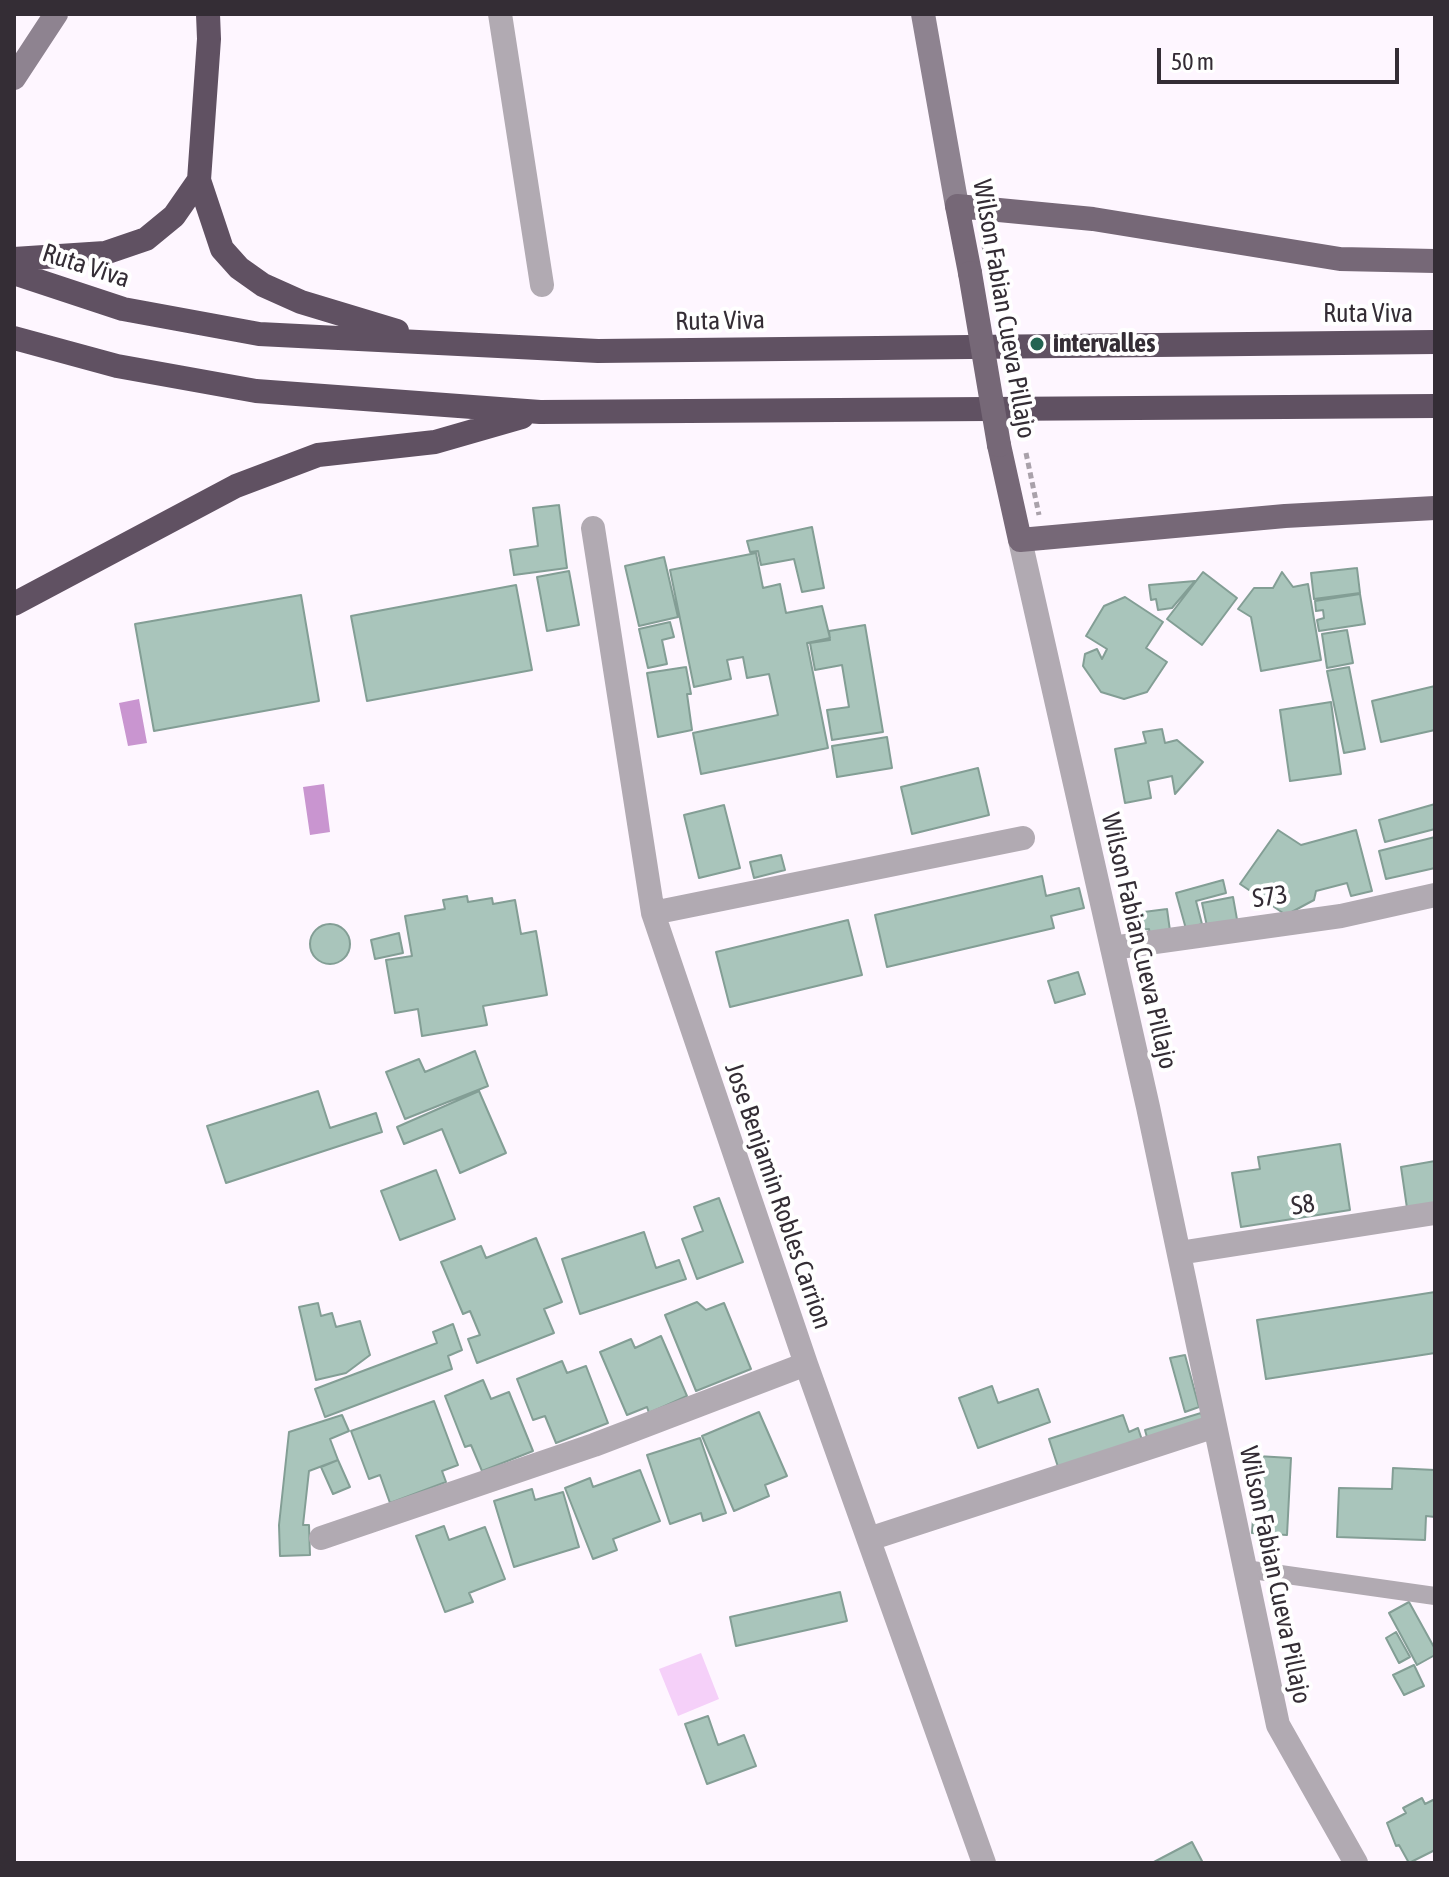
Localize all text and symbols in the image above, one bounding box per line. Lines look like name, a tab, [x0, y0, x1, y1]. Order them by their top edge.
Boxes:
scale bar	[1161, 32, 1403, 82]
text: 50 m	[1171, 48, 1214, 75]
street label: Wilson Fabian Cueva Pillajo	[966, 177, 1042, 441]
street label: Ruta Viva	[38, 237, 134, 295]
street label: Ruta Viva	[1323, 298, 1413, 330]
street label: Ruta Viva	[675, 305, 765, 337]
place label: intervalles	[1053, 328, 1155, 360]
marker: intervalles	[1028, 335, 1046, 353]
street label: Wilson Fabian Cueva Pillajo	[1094, 810, 1184, 1072]
street label: S73	[1250, 879, 1290, 915]
street label: Jose Benjamin Robles Carrion	[718, 1059, 838, 1333]
street label: S8	[1289, 1188, 1317, 1222]
street label: Wilson Fabian Cueva Pillajo	[1232, 1444, 1318, 1706]

